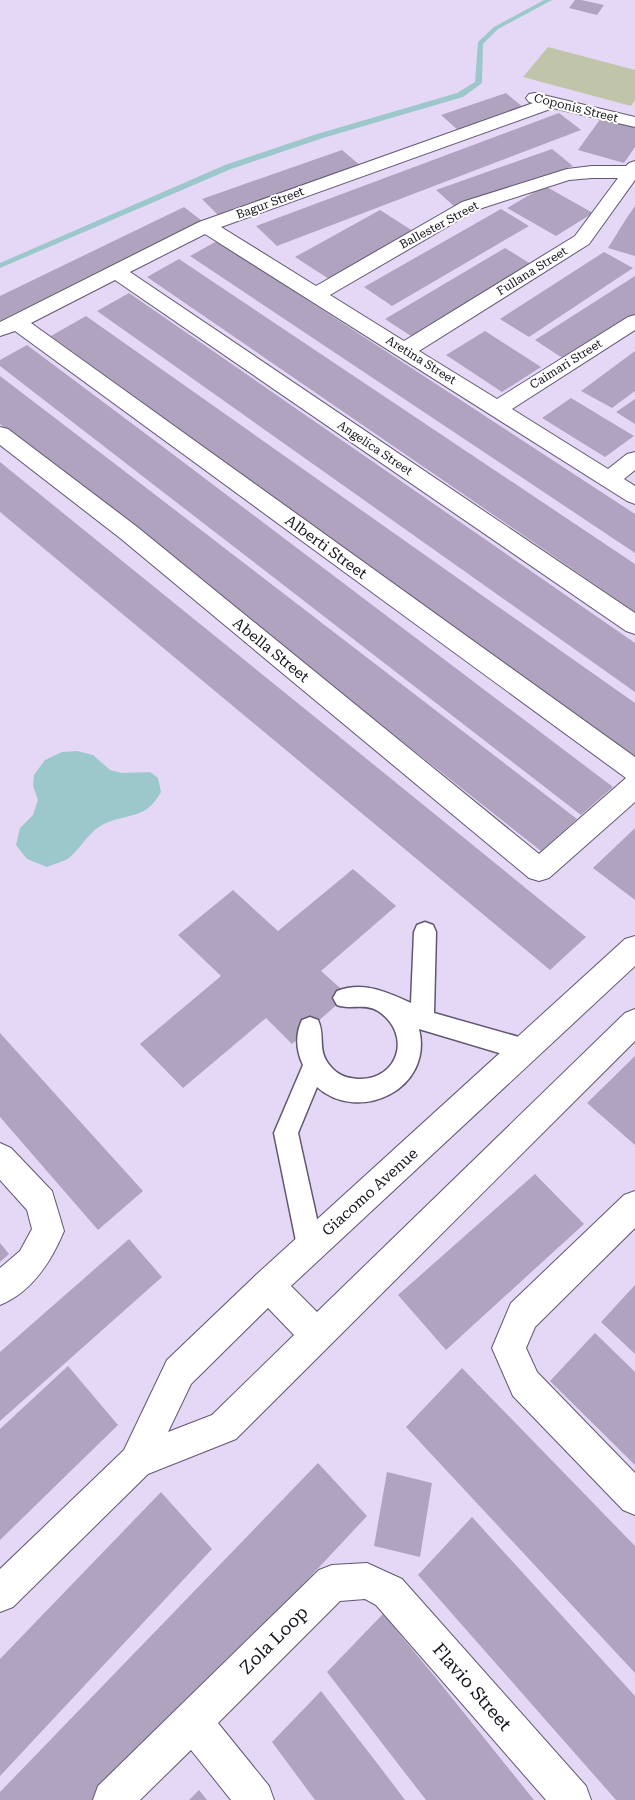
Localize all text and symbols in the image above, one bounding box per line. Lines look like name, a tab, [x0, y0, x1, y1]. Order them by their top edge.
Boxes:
street label: Coponis Street	[533, 91, 620, 125]
street label: Bagur Street	[234, 184, 306, 222]
street label: Ballester Street	[397, 198, 481, 252]
street label: Fullana Street	[494, 244, 570, 298]
street label: Aretina Street	[383, 333, 459, 387]
street label: Caimari Street	[527, 336, 605, 392]
street label: Angelica Street	[335, 418, 416, 479]
street label: Alberti Street	[282, 511, 371, 583]
street label: Abella Street	[229, 614, 313, 686]
street label: Giacomo Avenue	[318, 1144, 422, 1240]
street label: Zola Loop	[235, 1601, 312, 1678]
street label: Flavio Street	[429, 1639, 516, 1735]

